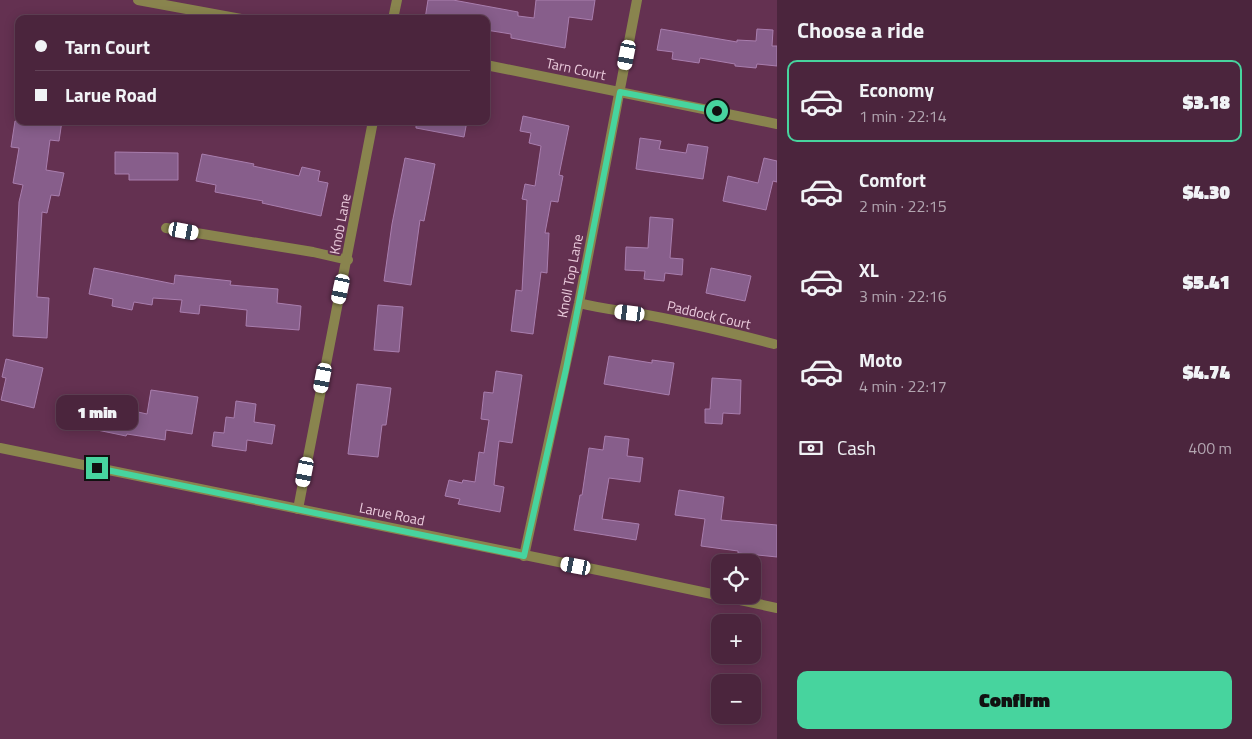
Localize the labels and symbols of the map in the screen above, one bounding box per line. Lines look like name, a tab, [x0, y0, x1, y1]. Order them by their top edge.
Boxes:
car	[616, 39, 637, 71]
street label: Tarn Court	[544, 52, 608, 85]
route start	[706, 100, 728, 122]
street label: Knob Lane	[323, 192, 356, 256]
car	[167, 221, 200, 241]
street label: Knoll Top Lane	[551, 232, 588, 319]
car	[330, 273, 351, 305]
street label: Paddock Court	[665, 295, 753, 334]
car	[614, 304, 645, 322]
car	[312, 362, 333, 394]
callout: 1 min	[56, 396, 138, 430]
car	[294, 456, 315, 488]
route end	[86, 457, 108, 479]
street label: Larue Road	[357, 496, 427, 531]
car	[559, 556, 592, 576]

